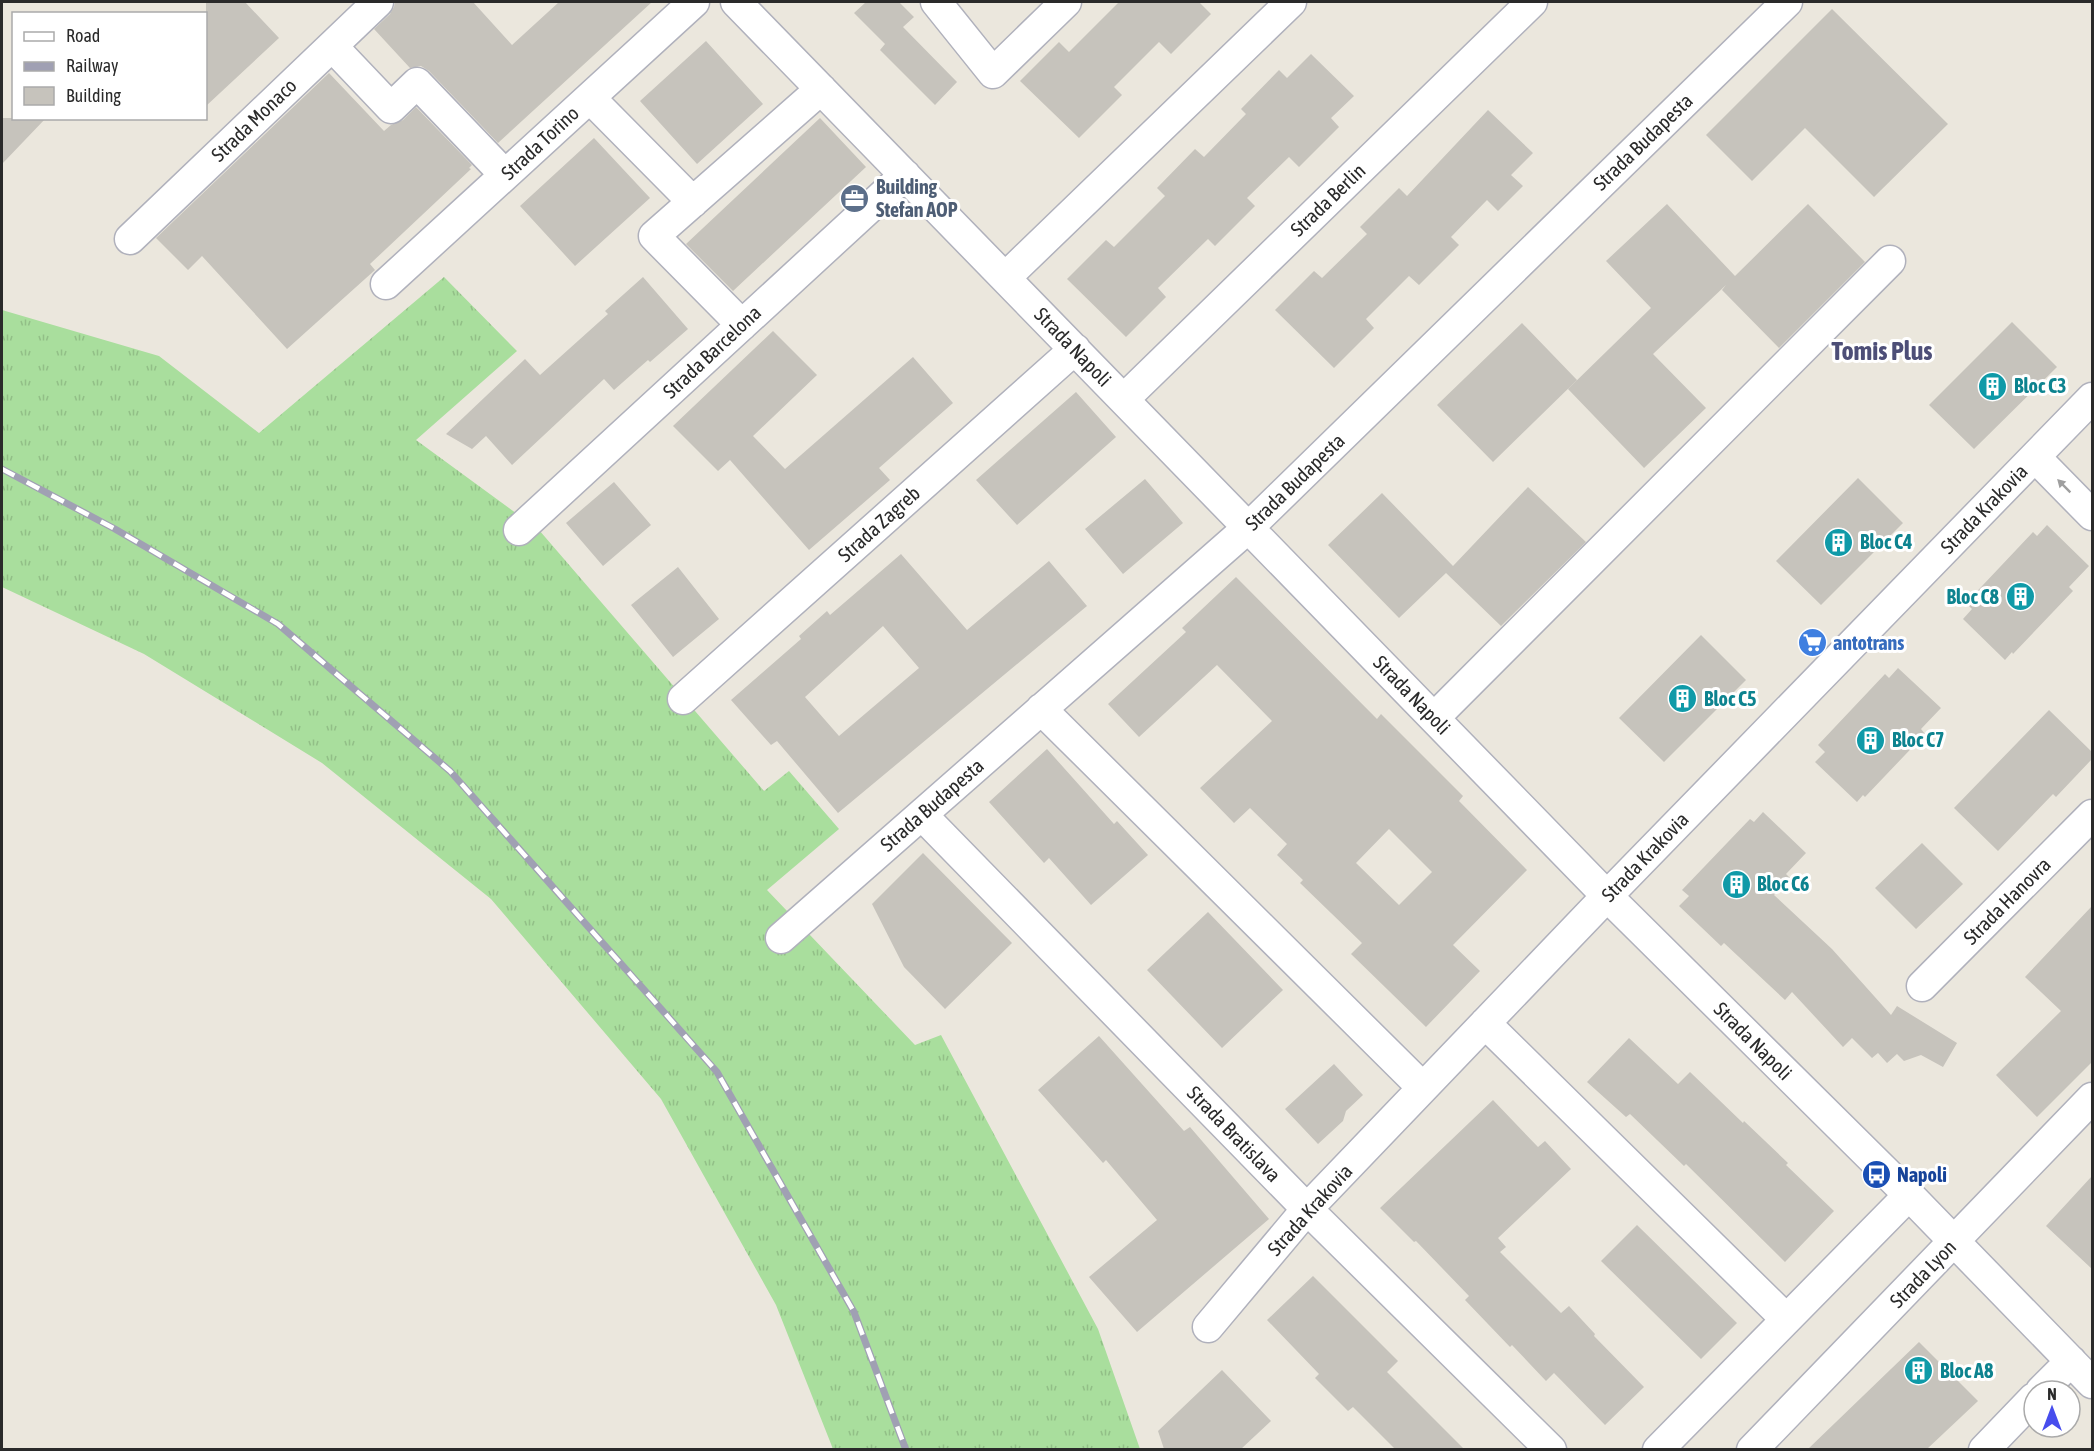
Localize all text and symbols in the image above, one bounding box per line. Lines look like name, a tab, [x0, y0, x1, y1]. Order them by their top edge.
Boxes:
legend	[12, 12, 207, 120]
text: Road	[66, 25, 100, 46]
text: Railway	[66, 55, 118, 76]
street label: Strada Monaco	[206, 73, 301, 166]
text: Building	[66, 85, 121, 106]
street label: Strada Budapesta	[1588, 89, 1697, 195]
street label: Strada Torino	[496, 101, 583, 184]
street label: Strada Berlin	[1286, 159, 1370, 241]
place label: Building Stefan AOP	[876, 175, 958, 221]
office icon: Building Stefan AOP	[839, 183, 871, 215]
street label: Strada Barcelona	[658, 301, 765, 403]
street label: Strada Napoli	[1030, 303, 1116, 391]
district label: Tomis Plus	[1832, 336, 1932, 366]
building icon: Bloc C3	[1977, 370, 2009, 402]
place label: Bloc C3	[2014, 374, 2067, 397]
street label: Strada Budapesta	[1240, 429, 1349, 535]
street label: Strada Krakovia	[1935, 459, 2032, 558]
one-way arrow	[2056, 479, 2071, 493]
street label: Strada Zagreb	[833, 481, 924, 566]
building icon: Bloc C4	[1823, 526, 1855, 558]
place label: Bloc C4	[1860, 530, 1913, 553]
building icon: Bloc C8	[2004, 581, 2036, 613]
place label: Bloc C8	[1946, 585, 2000, 608]
supermarket icon: antotrans	[1796, 627, 1828, 659]
place label: antotrans	[1833, 631, 1904, 654]
street label: Strada Napoli	[1369, 651, 1455, 739]
building icon: Bloc C5	[1667, 683, 1699, 715]
place label: Bloc C5	[1704, 687, 1757, 710]
building icon: Bloc C7	[1855, 724, 1887, 756]
place label: Bloc C7	[1892, 728, 1945, 751]
street label: Strada Budapesta	[875, 754, 988, 856]
street label: Strada Krakovia	[1596, 807, 1693, 906]
street label: Strada Hanovra	[1958, 852, 2055, 949]
building icon: Bloc C6	[1720, 868, 1752, 900]
place label: Bloc C6	[1757, 872, 1810, 895]
street label: Strada Napoli	[1710, 997, 1797, 1084]
street label: Strada Bratislava	[1183, 1081, 1286, 1186]
street label: Strada Krakovia	[1263, 1159, 1357, 1260]
bus stop icon: Napoli	[1860, 1159, 1892, 1191]
place label: Napoli	[1897, 1163, 1947, 1186]
street label: Strada Lyon	[1885, 1235, 1960, 1312]
building icon: Bloc A8	[1903, 1355, 1935, 1387]
place label: Bloc A8	[1940, 1359, 1994, 1382]
north arrow	[2022, 1379, 2082, 1439]
text: N	[2047, 1385, 2057, 1403]

